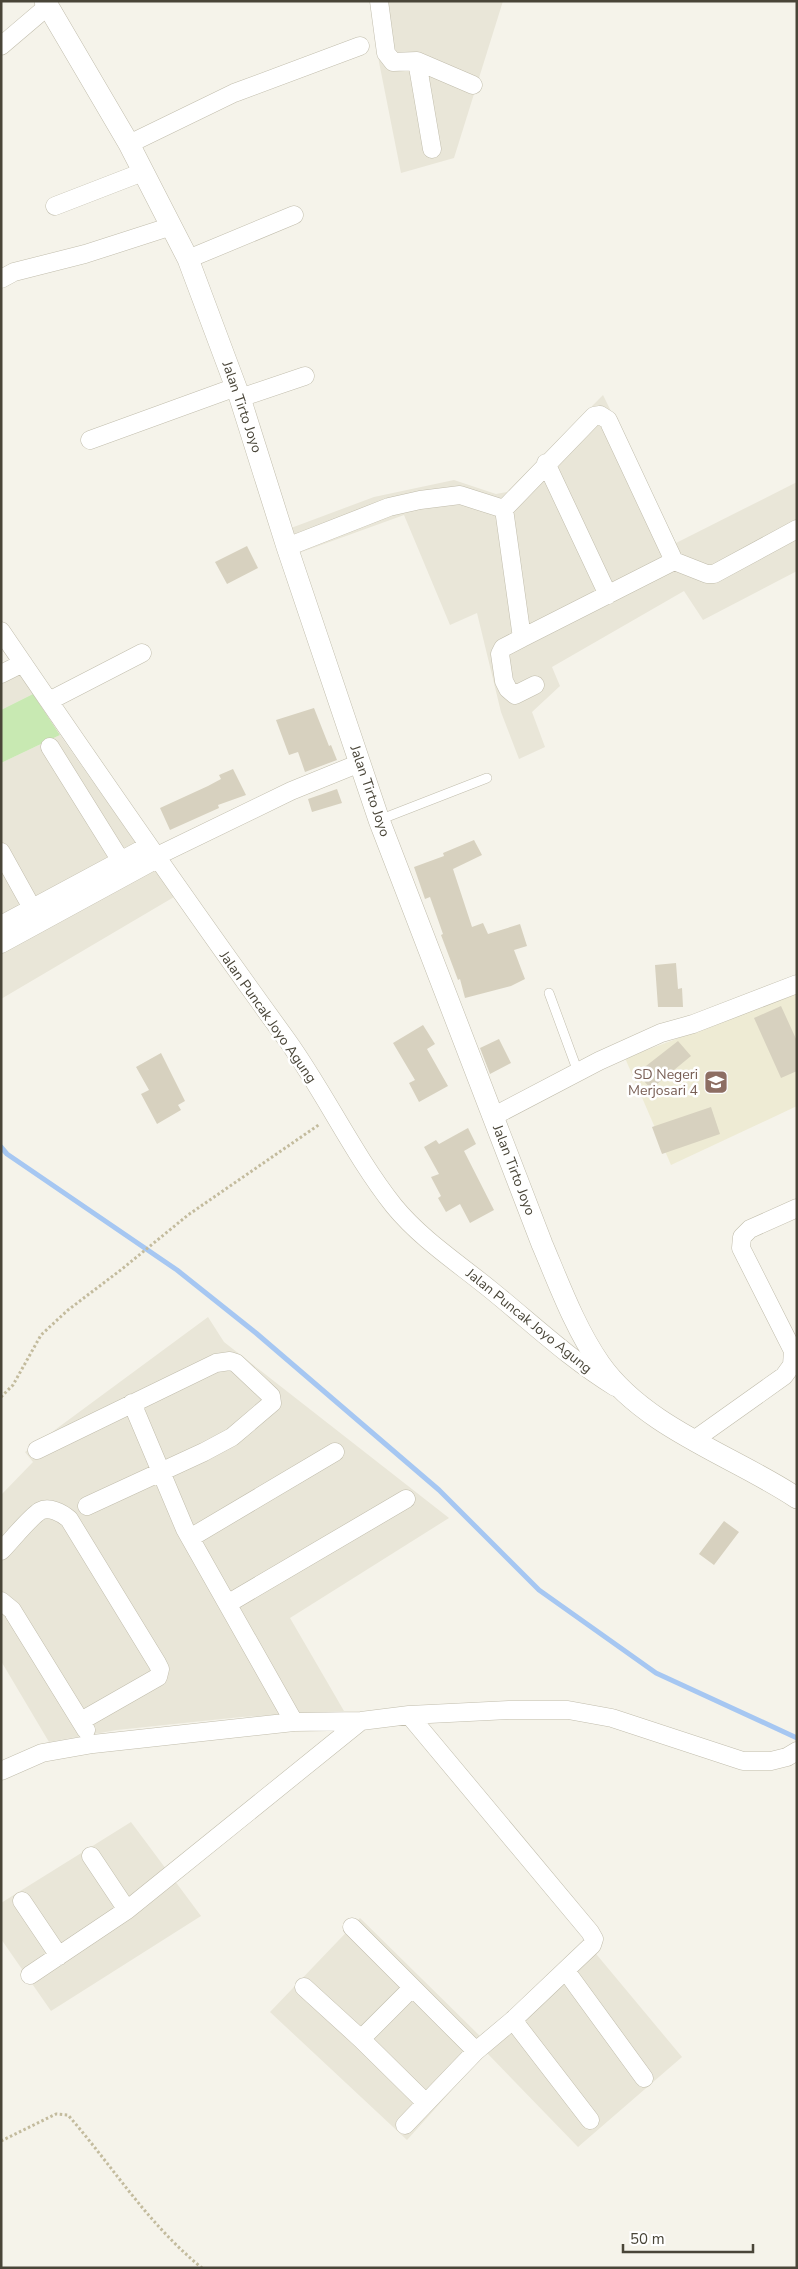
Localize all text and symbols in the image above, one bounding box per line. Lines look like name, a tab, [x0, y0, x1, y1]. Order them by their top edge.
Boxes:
street label: Jalan Tirto Joyo	[217, 358, 267, 455]
street label: Jalan Tirto Joyo	[345, 742, 395, 839]
street label: Jalan Puncak Joyo Agung	[215, 946, 321, 1087]
place label: SD Negeri Merjosari 4	[628, 1065, 698, 1100]
school or university icon: SD Negeri Merjosari 4	[703, 1069, 729, 1095]
street label: Jalan Tirto Joyo	[488, 1121, 540, 1218]
street label: Jalan Puncak Joyo Agung	[461, 1264, 596, 1378]
scale bar	[623, 2222, 753, 2254]
text: 50 m	[630, 2229, 665, 2249]

